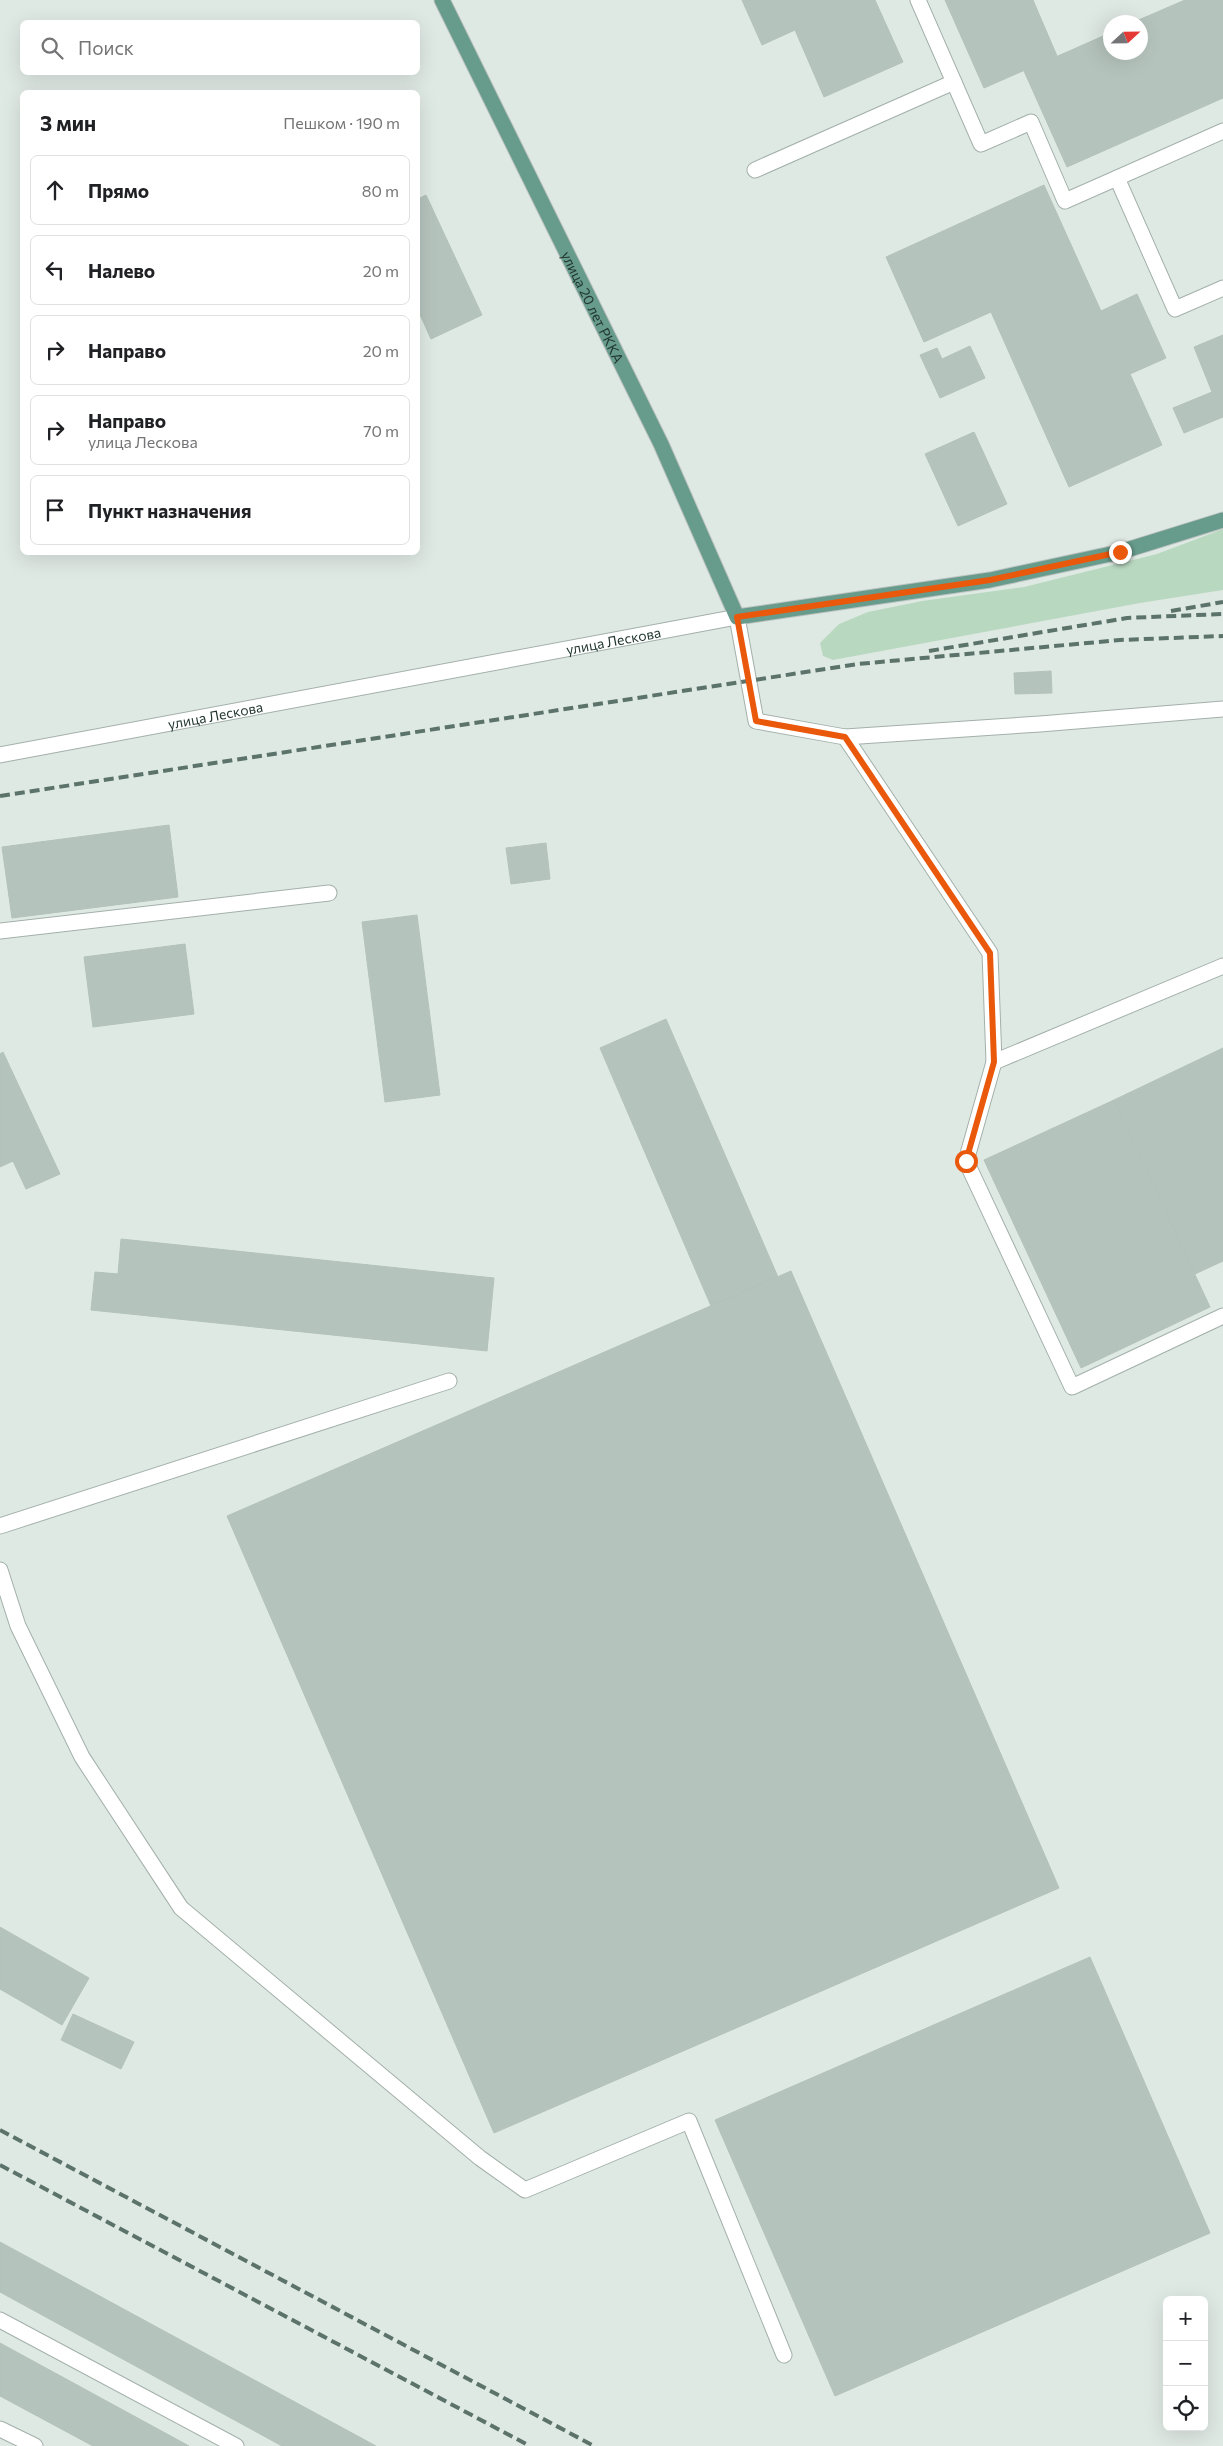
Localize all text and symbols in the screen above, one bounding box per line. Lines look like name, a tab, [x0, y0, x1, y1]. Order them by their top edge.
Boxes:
north arrow	[1103, 15, 1148, 60]
search box	[20, 20, 420, 75]
icon: search	[38, 34, 66, 62]
text: Поиск	[78, 36, 134, 59]
text: 3 мин	[40, 110, 96, 135]
text: Пешком · 190 m	[283, 113, 400, 132]
icon: ahead	[41, 176, 69, 204]
text: Прямо	[88, 179, 149, 202]
text: 80 m	[362, 181, 399, 200]
street label: улица 20 лет РККА	[559, 248, 628, 366]
icon: left	[41, 256, 69, 284]
text: Налево	[88, 259, 155, 282]
text: 20 m	[363, 261, 399, 280]
icon: right	[41, 336, 69, 364]
text: Направо	[88, 339, 166, 362]
text: 20 m	[363, 341, 399, 360]
text: Направо	[88, 409, 166, 432]
icon: right	[41, 416, 69, 444]
text: 70 m	[363, 421, 399, 440]
text: улица Лескова	[88, 432, 198, 451]
icon: arrive	[41, 496, 69, 524]
text: Пункт назначения	[88, 499, 251, 522]
route end	[1109, 541, 1132, 564]
street label: улица Лескова	[565, 623, 662, 657]
street label: улица Лескова	[166, 697, 264, 732]
route start	[955, 1150, 978, 1173]
map controls	[1163, 2296, 1208, 2431]
button: +	[1163, 2296, 1208, 2341]
button: −	[1163, 2341, 1208, 2386]
button: locate	[1163, 2386, 1208, 2431]

